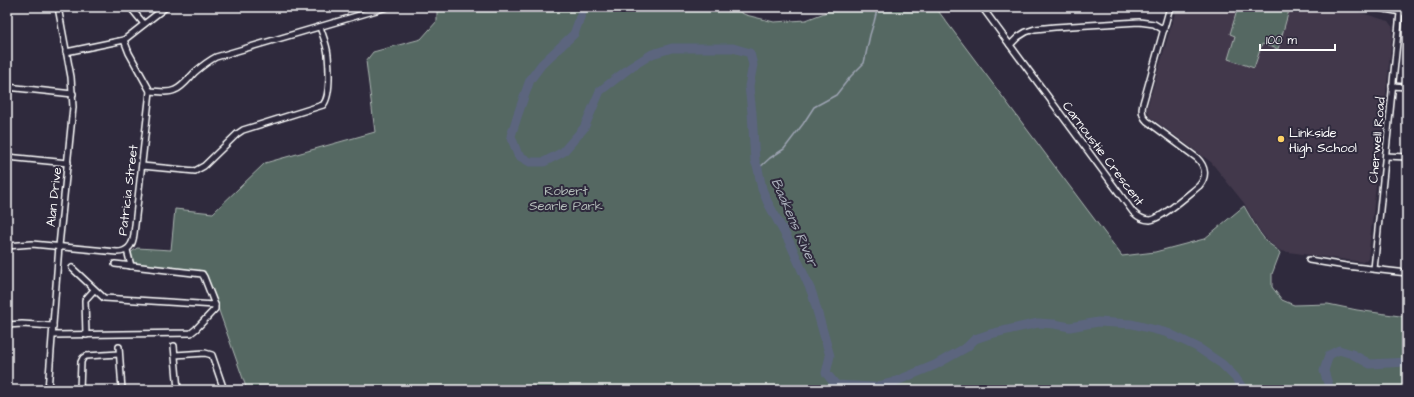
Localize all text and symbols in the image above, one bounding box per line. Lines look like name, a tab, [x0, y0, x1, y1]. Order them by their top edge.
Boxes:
scale bar	[1260, 26, 1335, 52]
text: 100 m	[1266, 32, 1297, 49]
street label: Cherwell Road	[1364, 96, 1390, 184]
street label: Carnoustie Crescent	[1058, 98, 1149, 210]
place label: Linkside High School	[1289, 124, 1357, 158]
marker: Linkside High School	[1276, 134, 1286, 144]
street label: Patricia Street	[113, 143, 143, 237]
street label: Alan Drive	[42, 166, 66, 228]
water label: Baakens River	[766, 175, 823, 271]
park label: Robert Searle Park	[529, 182, 603, 215]

